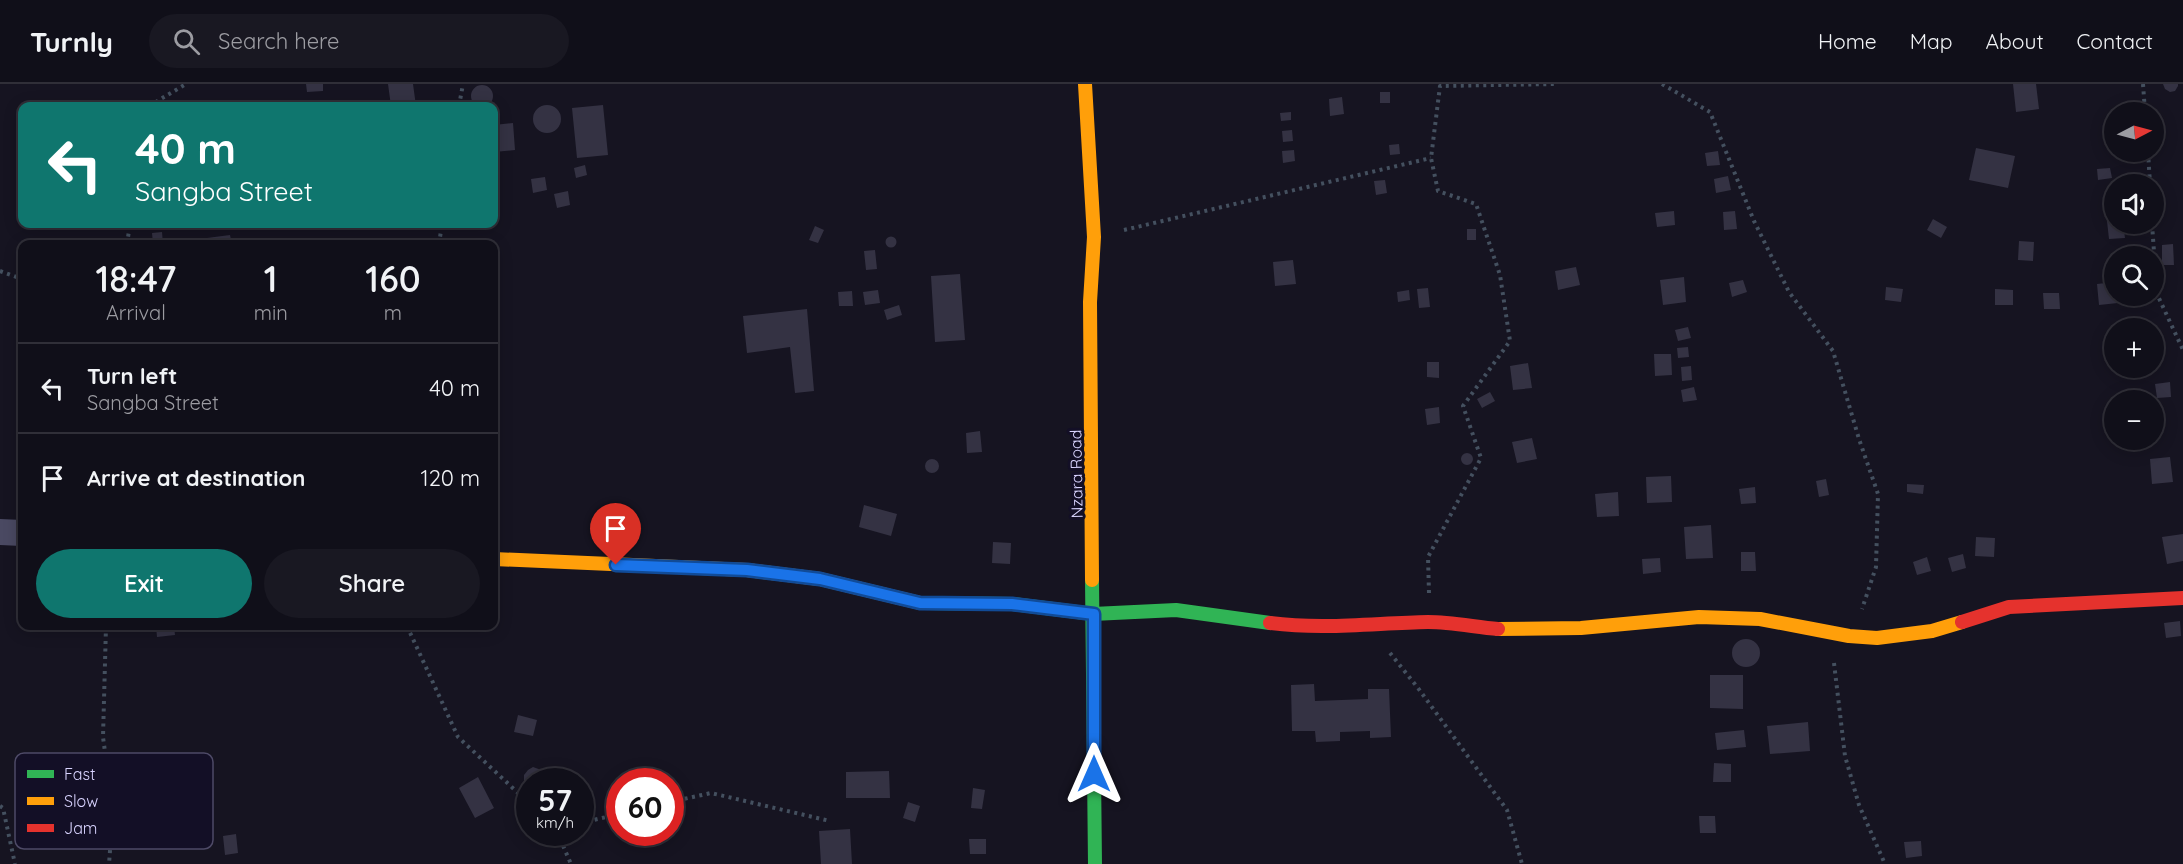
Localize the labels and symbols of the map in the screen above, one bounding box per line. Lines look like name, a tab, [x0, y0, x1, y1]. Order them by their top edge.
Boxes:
north arrow	[2104, 102, 2164, 162]
street label: Nzara Road	[1065, 429, 1087, 519]
pin	[590, 503, 641, 565]
position arrow	[1062, 742, 1126, 806]
legend	[15, 753, 213, 849]
text: Fast	[64, 764, 95, 784]
speed limit sign: 60	[606, 768, 684, 846]
text: Slow	[64, 791, 98, 811]
text: Jam	[64, 818, 97, 838]

